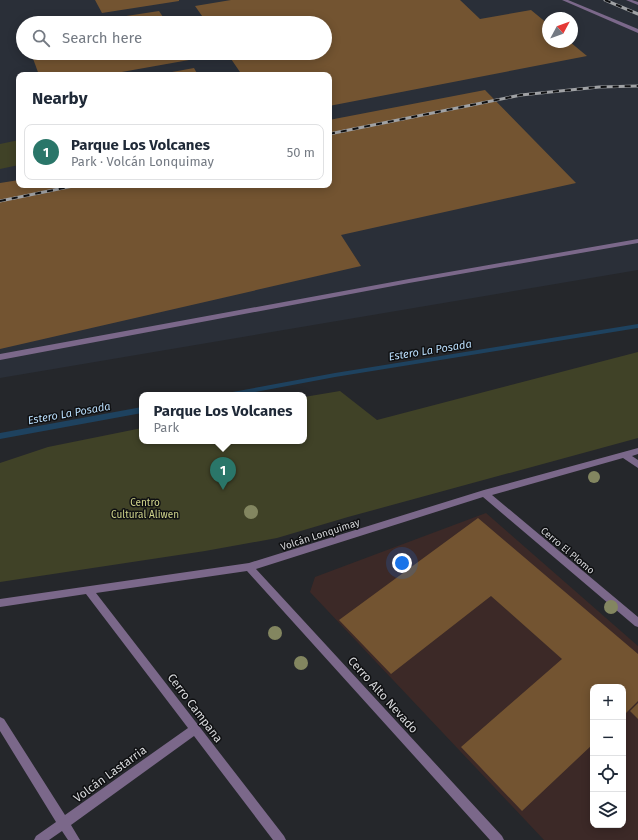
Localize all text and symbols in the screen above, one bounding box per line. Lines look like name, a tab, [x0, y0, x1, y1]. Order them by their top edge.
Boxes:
north arrow	[542, 12, 578, 48]
search box	[16, 16, 332, 60]
icon: search	[30, 27, 52, 49]
text: Search here	[62, 29, 142, 47]
text: Nearby	[32, 88, 87, 109]
text: Parque Los Volcanes	[71, 136, 210, 154]
text: 1	[43, 145, 49, 160]
text: 50 m	[287, 145, 315, 160]
text: Park · Volcán Lonquimay	[71, 154, 214, 169]
water label: Estero La Posada	[388, 338, 473, 363]
popup	[139, 392, 307, 444]
water label: Estero La Posada	[27, 400, 112, 427]
text: Parque Los Volcanes	[153, 402, 293, 420]
text: Park	[153, 420, 179, 435]
pin: 1	[210, 457, 236, 490]
park label: Centro Cultural Aliwen	[111, 497, 179, 521]
street label: Volcán Lonquimay	[279, 516, 361, 553]
street label: Cerro El Plomo	[538, 525, 597, 577]
your location	[392, 553, 412, 573]
street label: Cerro Alto Nevado	[345, 654, 421, 736]
street label: Cerro Campana	[165, 671, 225, 745]
map controls	[590, 684, 626, 828]
button: +	[590, 684, 626, 720]
button: −	[590, 720, 626, 756]
street label: Volcán Lastarria	[71, 743, 149, 805]
button: locate	[590, 756, 626, 792]
button: layers	[590, 792, 626, 828]

